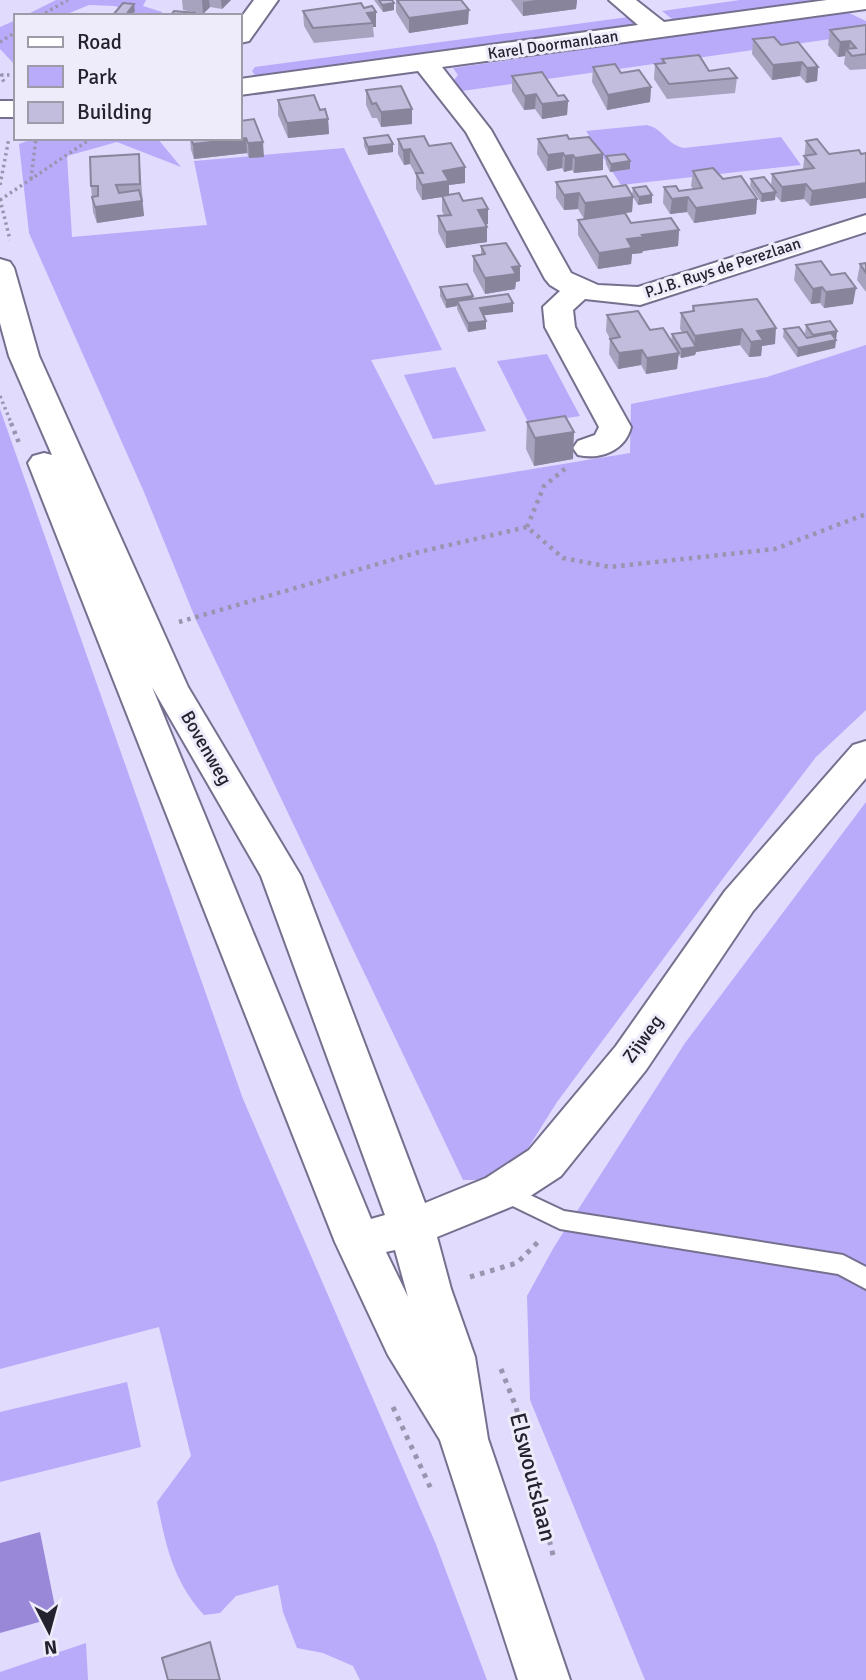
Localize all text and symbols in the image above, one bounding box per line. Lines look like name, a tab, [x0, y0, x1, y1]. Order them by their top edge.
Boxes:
legend	[14, 14, 242, 140]
street label: Karel Doormanlaan	[486, 26, 620, 64]
text: Road	[77, 29, 122, 55]
text: Park	[77, 64, 118, 90]
text: Building	[77, 99, 152, 125]
street label: P.J.B. Ruys de Perezlaan	[643, 233, 803, 303]
street label: Bovenweg	[175, 706, 237, 790]
street label: Zijweg	[617, 1010, 669, 1068]
street label: Elswoutslaan	[503, 1410, 563, 1544]
north arrow	[14, 1596, 84, 1666]
text: N	[43, 1634, 58, 1660]

